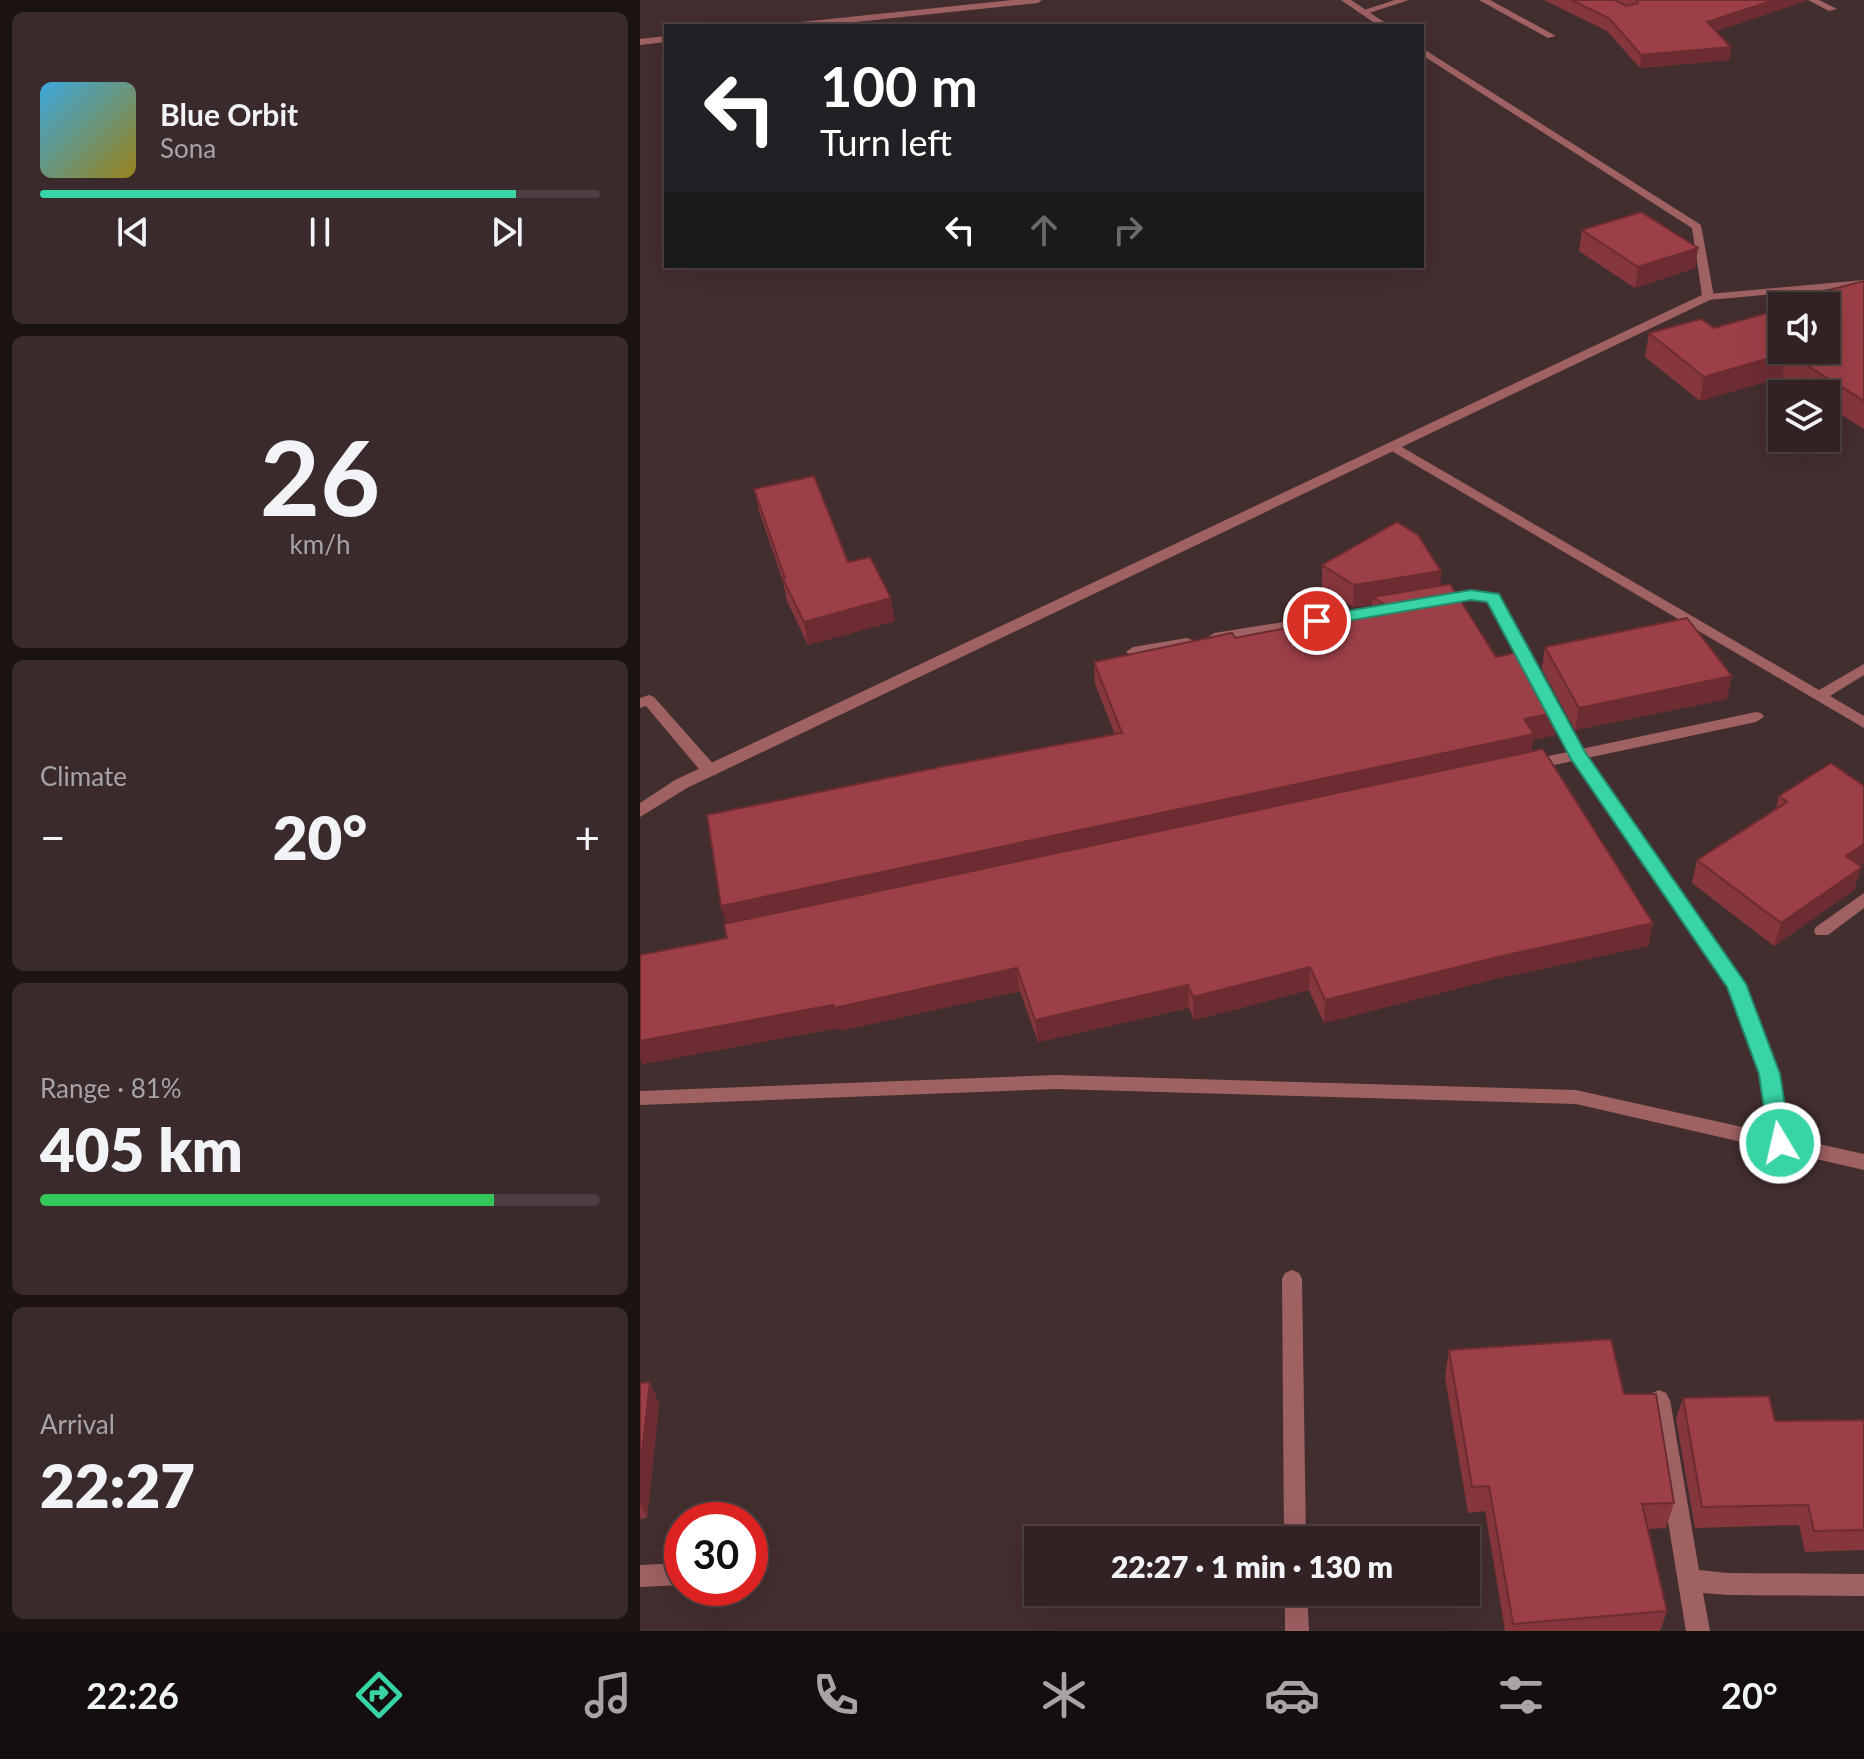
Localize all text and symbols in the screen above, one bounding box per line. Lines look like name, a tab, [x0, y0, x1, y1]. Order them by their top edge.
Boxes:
text: 100 m	[820, 52, 978, 119]
icon: left	[688, 56, 792, 160]
text: Blue Orbit	[160, 96, 298, 132]
text: Turn left	[820, 120, 952, 164]
text: Sona	[160, 132, 216, 164]
icon: left	[938, 208, 982, 252]
icon: ahead	[1022, 208, 1066, 252]
icon: right	[1106, 208, 1150, 252]
icon: previous	[111, 210, 155, 254]
icon: pause	[298, 210, 342, 254]
icon: next	[485, 210, 529, 254]
map controls	[1768, 292, 1840, 452]
button: sound	[1768, 292, 1840, 364]
button: layers	[1768, 380, 1840, 452]
text: 26	[260, 413, 380, 538]
text: km/h	[290, 528, 350, 560]
pin	[1283, 587, 1351, 655]
icon: arrive	[1295, 599, 1339, 643]
text: Climate	[40, 760, 127, 792]
text: 20°	[273, 801, 367, 873]
text: −	[40, 811, 66, 863]
text: +	[574, 811, 600, 863]
text: Range · 81%	[40, 1072, 182, 1104]
position arrow	[1738, 1101, 1822, 1185]
text: 405 km	[40, 1113, 243, 1185]
text: Arrival	[40, 1408, 115, 1440]
text: 22:27	[40, 1449, 195, 1521]
speed limit sign: 30	[664, 1502, 768, 1606]
text: 22:27 · 1 min · 130 m	[1111, 1548, 1393, 1584]
icon: directions	[351, 1667, 407, 1723]
icon: music	[580, 1667, 636, 1723]
icon: phone	[808, 1667, 864, 1723]
icon: climate	[1036, 1667, 1092, 1723]
icon: car	[1264, 1667, 1320, 1723]
icon: filters	[1493, 1667, 1549, 1723]
text: 22:26	[86, 1673, 179, 1717]
text: 20°	[1721, 1673, 1778, 1717]

